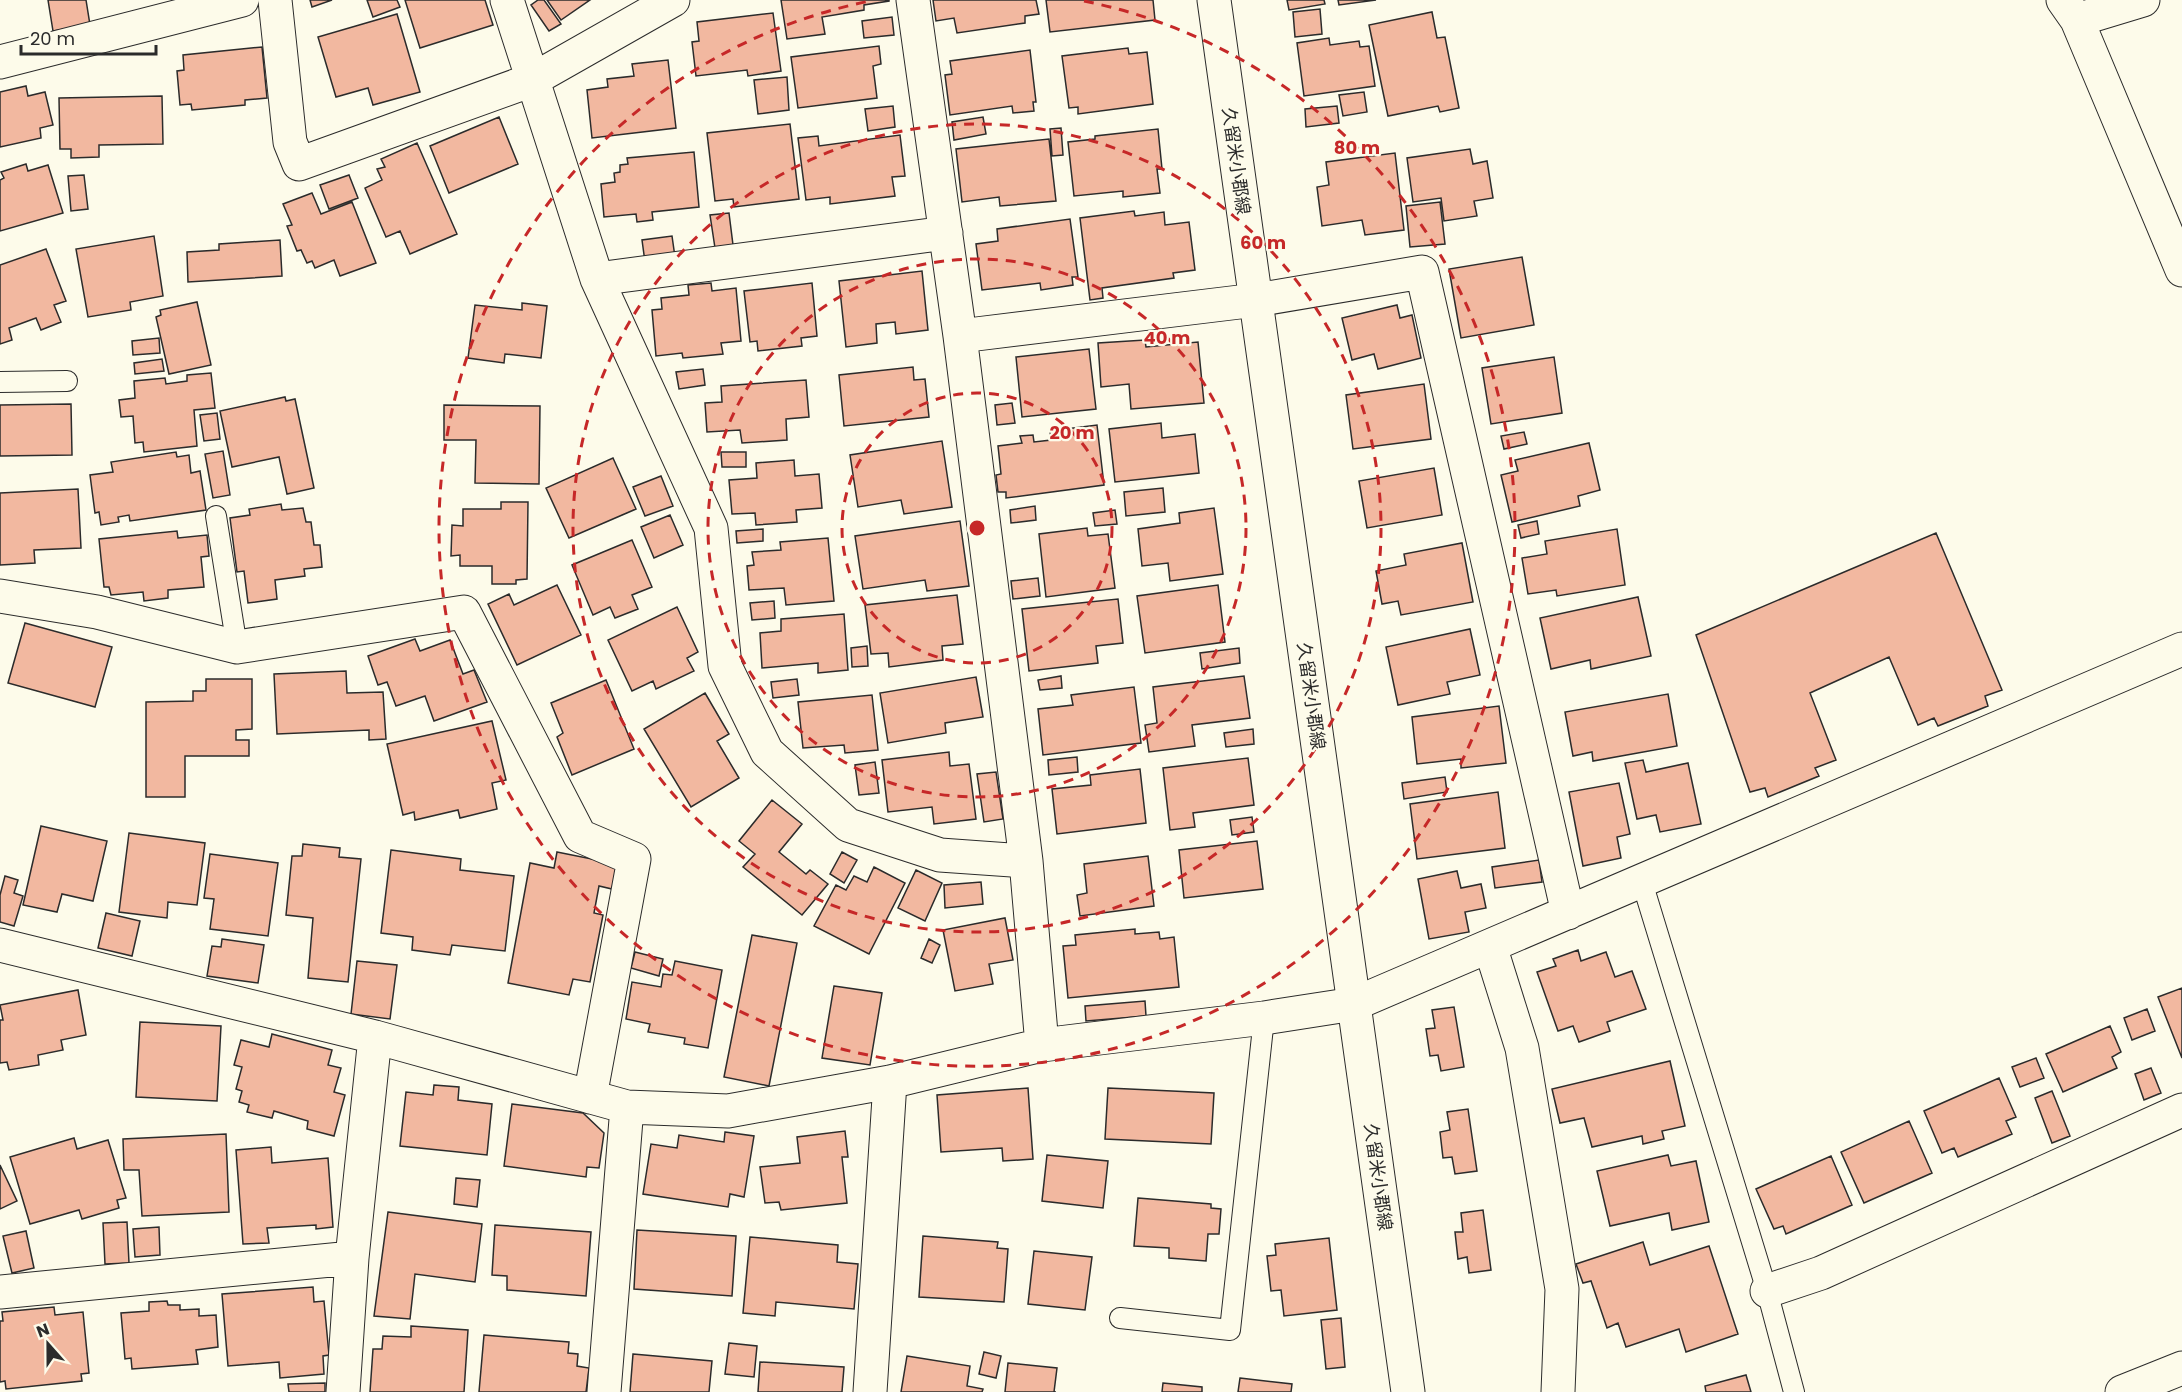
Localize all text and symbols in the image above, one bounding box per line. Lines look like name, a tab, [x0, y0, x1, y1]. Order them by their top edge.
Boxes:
scale bar	[21, 18, 156, 56]
text: 20 m	[30, 26, 75, 51]
street label: 久留米小郡線	[1217, 106, 1256, 216]
text: 80 m	[1334, 135, 1380, 160]
text: 60 m	[1240, 230, 1286, 255]
text: 40 m	[1144, 325, 1190, 350]
text: 20 m	[1050, 420, 1094, 445]
centre of rings	[967, 518, 987, 538]
street label: 久留米小郡線	[1292, 641, 1331, 751]
street label: 久留米小郡線	[1359, 1122, 1398, 1232]
north arrow	[18, 1314, 78, 1374]
text: N	[33, 1318, 53, 1343]

